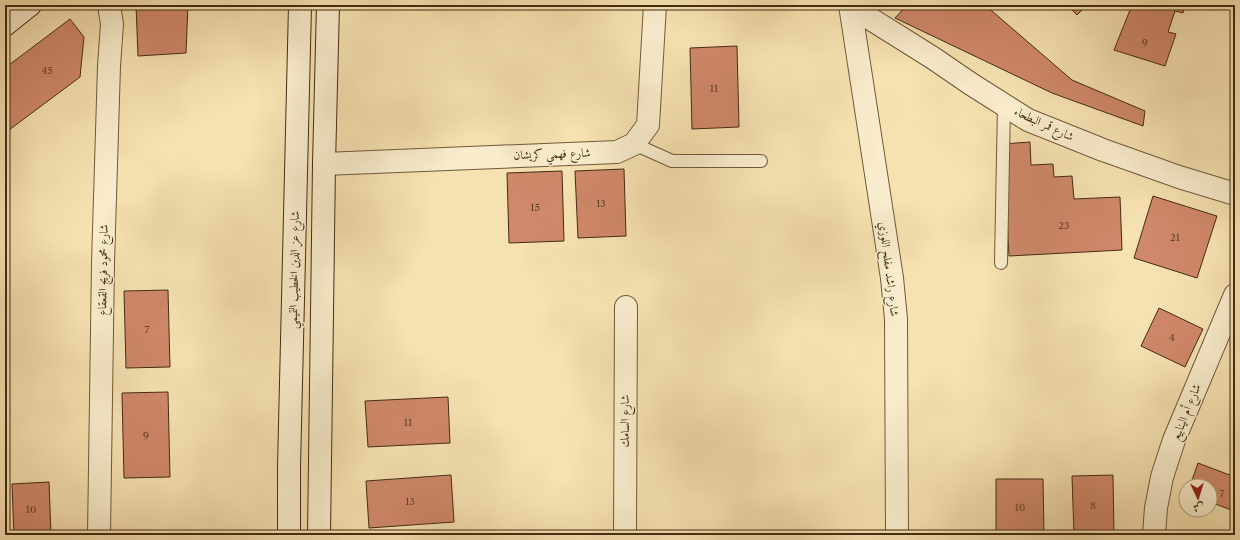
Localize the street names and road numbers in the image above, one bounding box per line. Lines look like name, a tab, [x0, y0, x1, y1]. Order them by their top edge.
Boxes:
street label: شارع قمر البطحاء	[1010, 103, 1077, 148]
street label: شارع فهمي كريشان	[513, 145, 591, 167]
street label: شارع عز الدين الخطيب التميمي	[285, 211, 307, 329]
street label: شارع راشد مفلح اللوزي	[872, 221, 903, 318]
street label: شارع محمود فريج القعقاع	[94, 224, 115, 316]
street label: شارع أم الينابيع	[1167, 381, 1207, 444]
street label: شارع السامك	[617, 394, 636, 447]

